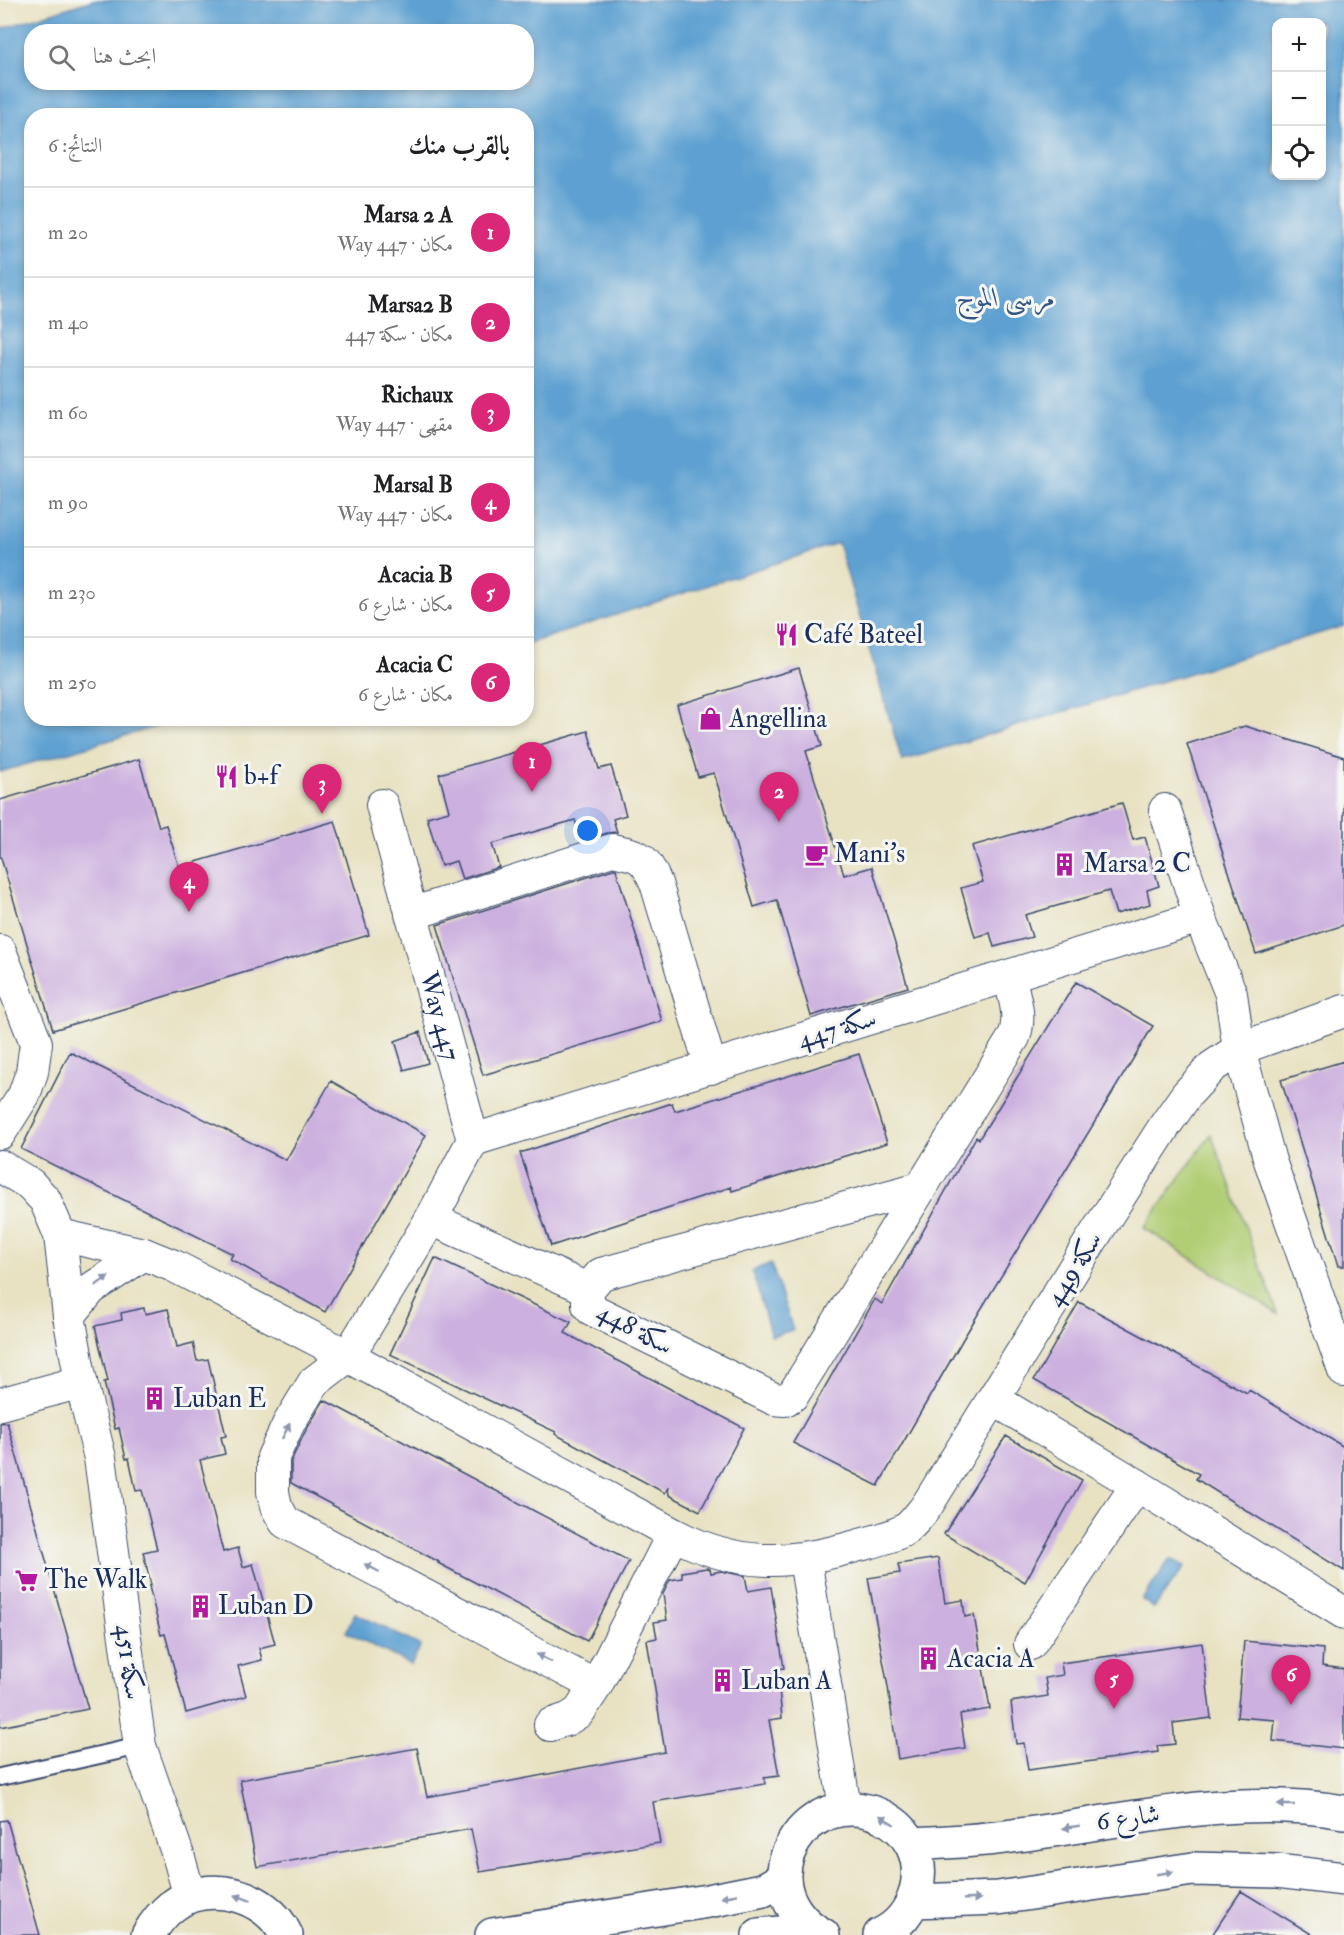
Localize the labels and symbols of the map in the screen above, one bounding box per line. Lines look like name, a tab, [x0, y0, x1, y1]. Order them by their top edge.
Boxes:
water label: مرسى الموج	[956, 281, 1056, 321]
place label: Café Bateel	[804, 619, 923, 651]
restaurant icon: Café Bateel	[773, 622, 799, 648]
place label: Angellina	[728, 703, 827, 735]
shop icon: Angellina	[698, 706, 724, 732]
pin: 1	[512, 742, 552, 792]
place label: b+f	[244, 760, 281, 792]
restaurant icon: b+f	[213, 763, 239, 789]
pin: 3	[302, 764, 342, 814]
pin: 2	[760, 772, 798, 822]
your location	[573, 816, 602, 845]
place label: Mani's	[834, 838, 905, 870]
cafe icon: Mani's	[803, 841, 829, 867]
place label: Marsa 2 C	[1083, 848, 1191, 880]
building icon: Marsa 2 C	[1052, 851, 1078, 877]
pin: 4	[170, 862, 208, 912]
street label: Way 447	[412, 967, 467, 1064]
street label: سكة 447	[794, 1002, 880, 1056]
street label: سكة 449	[1039, 1226, 1109, 1312]
one-way arrow	[94, 1275, 110, 1287]
street label: سكة 448	[592, 1296, 678, 1362]
place label: Luban E	[173, 1383, 266, 1415]
building icon: Luban E	[142, 1386, 168, 1412]
one-way arrow	[281, 1422, 290, 1439]
one-way arrow	[363, 1563, 380, 1572]
place label: The Walk	[44, 1564, 148, 1596]
supermarket icon: The Walk	[13, 1567, 39, 1593]
place label: Luban D	[218, 1590, 314, 1622]
building icon: Luban D	[187, 1593, 213, 1619]
street label: سكة 451	[108, 1622, 150, 1702]
place label: Acacia A	[946, 1643, 1035, 1675]
building icon: Acacia A	[916, 1646, 942, 1672]
one-way arrow	[536, 1653, 553, 1663]
pin: 6	[1272, 1656, 1310, 1705]
pin: 5	[1094, 1660, 1134, 1709]
place label: Luban A	[741, 1665, 833, 1697]
building icon: Luban A	[710, 1668, 736, 1694]
street label: شارع 6	[1094, 1798, 1162, 1843]
one-way arrow	[1277, 1800, 1296, 1810]
one-way arrow	[879, 1814, 895, 1825]
one-way arrow	[1062, 1822, 1081, 1831]
one-way arrow	[1155, 1868, 1174, 1877]
one-way arrow	[234, 1892, 252, 1902]
one-way arrow	[720, 1892, 739, 1901]
one-way arrow	[962, 1894, 981, 1903]

